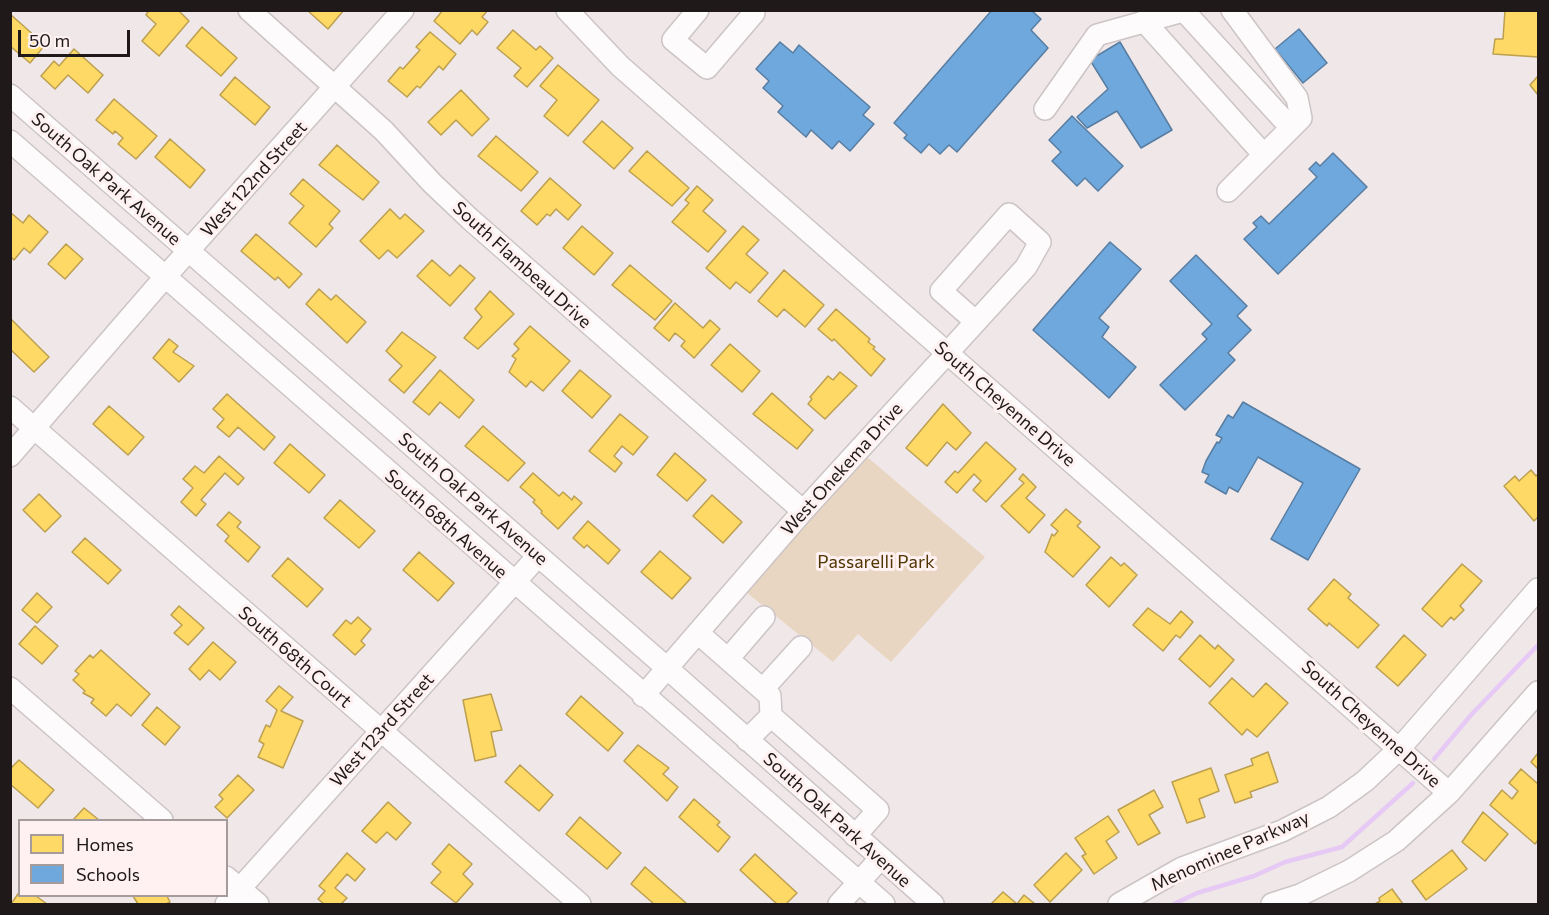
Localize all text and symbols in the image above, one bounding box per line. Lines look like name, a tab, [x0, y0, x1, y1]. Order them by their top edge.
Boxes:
scale bar	[21, 18, 134, 56]
text: 50 m	[29, 29, 70, 51]
street label: South Oak Park Avenue	[27, 108, 185, 250]
street label: West 122nd Street	[196, 117, 312, 241]
street label: South Flambeau Drive	[448, 197, 596, 333]
street label: South Cheyenne Drive	[930, 337, 1080, 471]
street label: West Onekema Drive	[777, 398, 907, 540]
street label: South Oak Park Avenue	[394, 428, 552, 570]
street label: South 68th Avenue	[380, 465, 512, 583]
park label: Passarelli Park	[817, 551, 935, 573]
street label: South 68th Court	[234, 602, 356, 712]
street label: South Cheyenne Drive	[1297, 656, 1445, 792]
street label: West 123rd Street	[325, 669, 439, 791]
street label: South Oak Park Avenue	[759, 748, 915, 892]
street label: Menominee Parkway	[1147, 806, 1313, 896]
legend	[18, 819, 228, 897]
text: Homes	[76, 833, 134, 855]
text: Schools	[76, 863, 140, 885]

